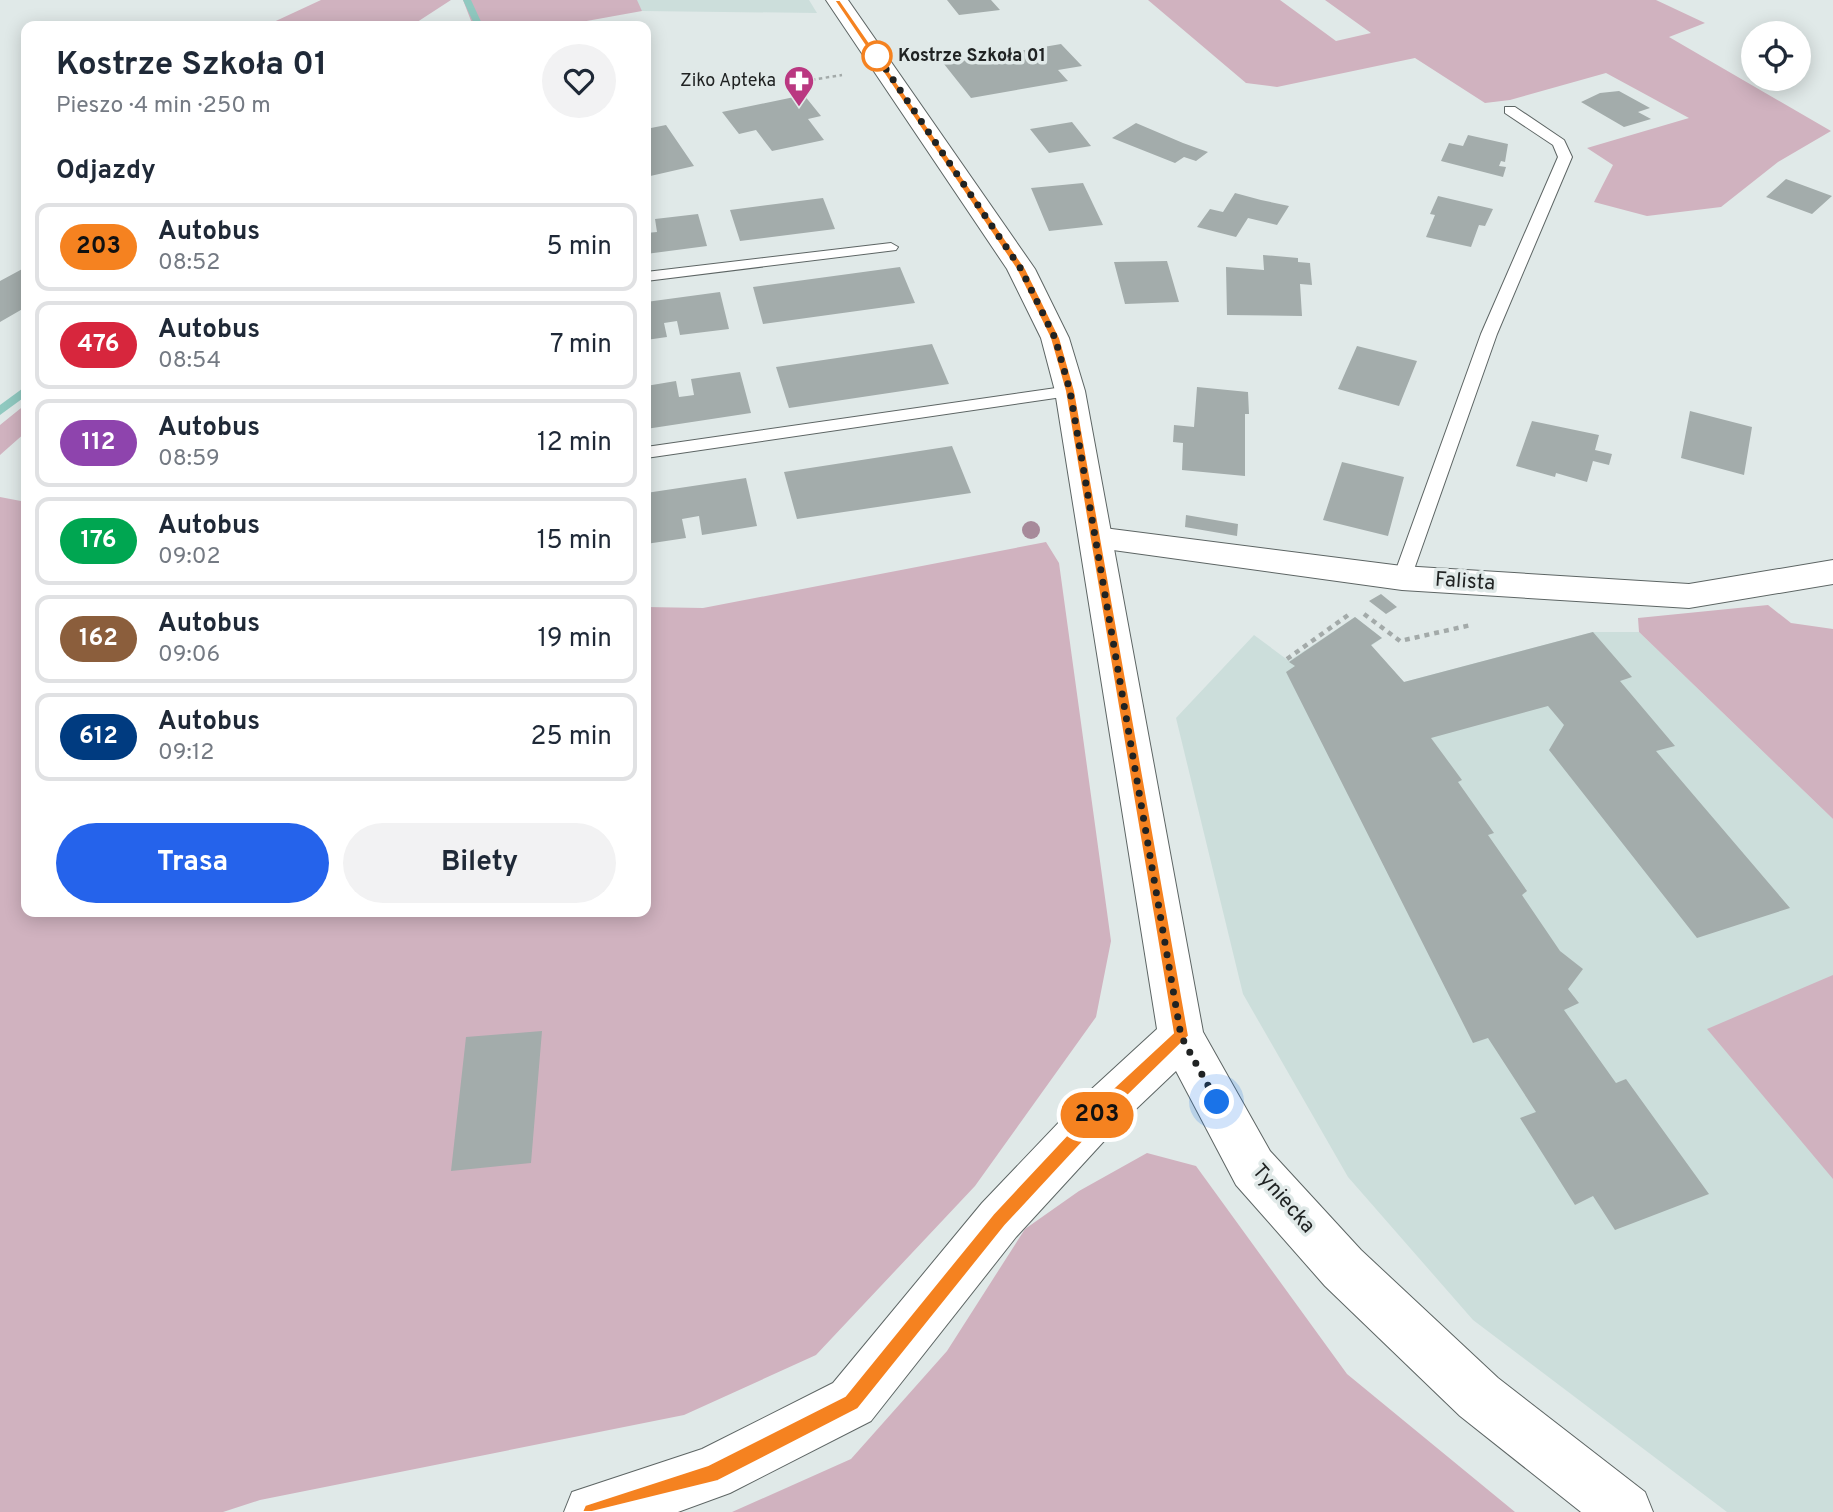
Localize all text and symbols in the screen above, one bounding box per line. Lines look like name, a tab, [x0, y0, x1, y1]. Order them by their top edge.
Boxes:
map controls	[1741, 21, 1811, 91]
button: locate	[1741, 21, 1811, 91]
marker: Kostrze Szkoła 01	[862, 41, 892, 71]
button: heart	[542, 44, 616, 118]
text: Kostrze Szkoła 01	[56, 45, 327, 87]
place label: Kostrze Szkoła 01	[898, 45, 1046, 68]
pharmacy icon: Ziko Apteka	[782, 64, 816, 108]
place label: Ziko Apteka	[680, 70, 776, 93]
text: Pieszo · 4 min · 250 m	[56, 92, 271, 121]
text: Odjazdy	[56, 155, 156, 188]
text: Autobus	[158, 216, 260, 249]
text: 5 min	[546, 231, 612, 264]
text: 203	[76, 232, 121, 262]
text: 08:52	[158, 249, 220, 278]
text: Autobus	[158, 314, 260, 347]
text: 7 min	[550, 329, 612, 362]
text: 476	[78, 330, 119, 360]
text: 08:54	[158, 347, 221, 376]
text: Autobus	[158, 412, 260, 445]
text: 12 min	[537, 427, 612, 460]
text: 112	[82, 428, 115, 458]
text: 08:59	[158, 445, 220, 474]
text: Autobus	[158, 510, 260, 543]
text: 15 min	[537, 525, 612, 558]
text: 176	[80, 526, 117, 556]
text: 09:02	[158, 543, 221, 572]
street label: Falista	[1434, 566, 1496, 598]
text: Autobus	[158, 608, 260, 641]
text: 19 min	[537, 623, 612, 656]
text: 162	[79, 624, 118, 654]
text: 09:06	[158, 641, 220, 670]
text: Autobus	[158, 706, 260, 739]
text: 25 min	[531, 721, 612, 754]
text: 612	[79, 722, 118, 752]
text: 09:12	[158, 739, 214, 768]
button: Trasa	[56, 823, 329, 903]
button: Bilety	[343, 823, 616, 903]
your location	[1199, 1084, 1234, 1119]
line badge: 203	[1057, 1092, 1137, 1138]
text: 203	[1075, 1100, 1119, 1130]
street label: Tyniecka	[1245, 1159, 1321, 1239]

